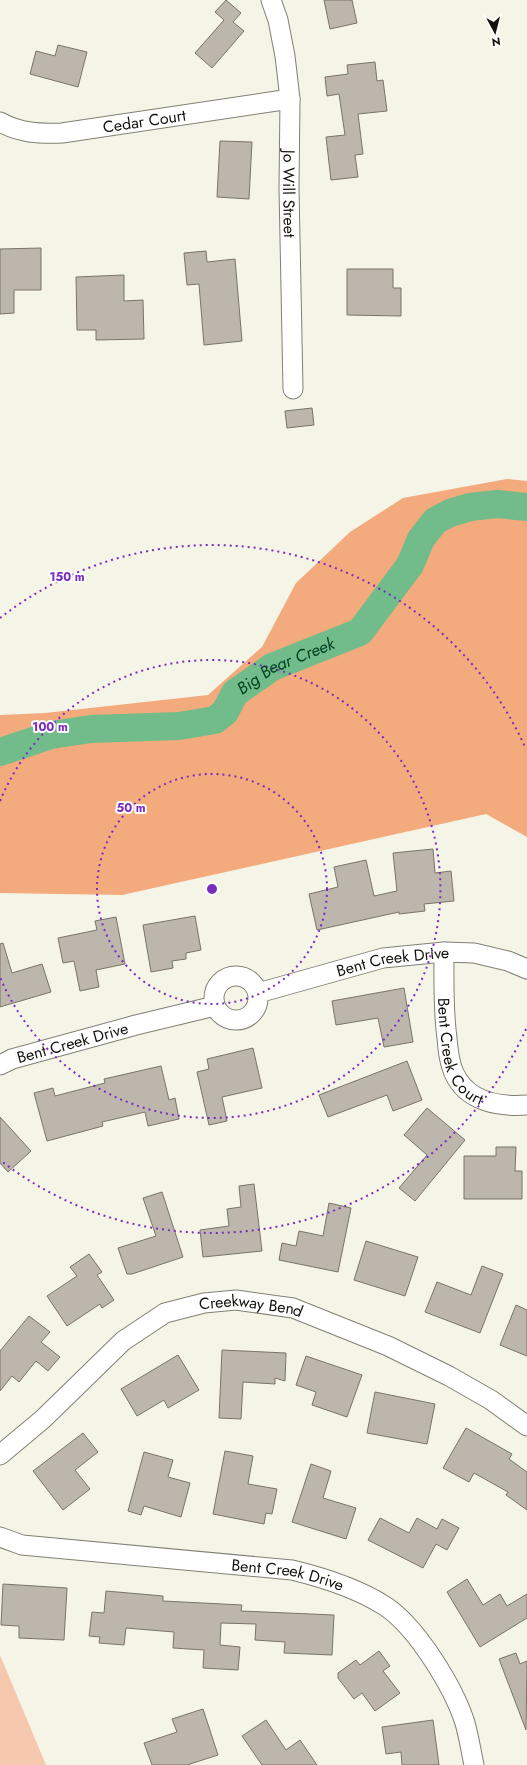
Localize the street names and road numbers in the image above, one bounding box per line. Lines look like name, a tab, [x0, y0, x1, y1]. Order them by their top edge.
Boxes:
street label: Cedar Court	[101, 104, 188, 139]
street label: Jo Will Street	[277, 148, 301, 238]
street label: Bent Creek Drive	[334, 941, 449, 983]
street label: Bent Creek Court	[432, 997, 487, 1111]
street label: Bent Creek Drive	[14, 1017, 131, 1069]
street label: Creekway Bend	[198, 1289, 307, 1323]
street label: Bent Creek Drive	[230, 1553, 347, 1597]

